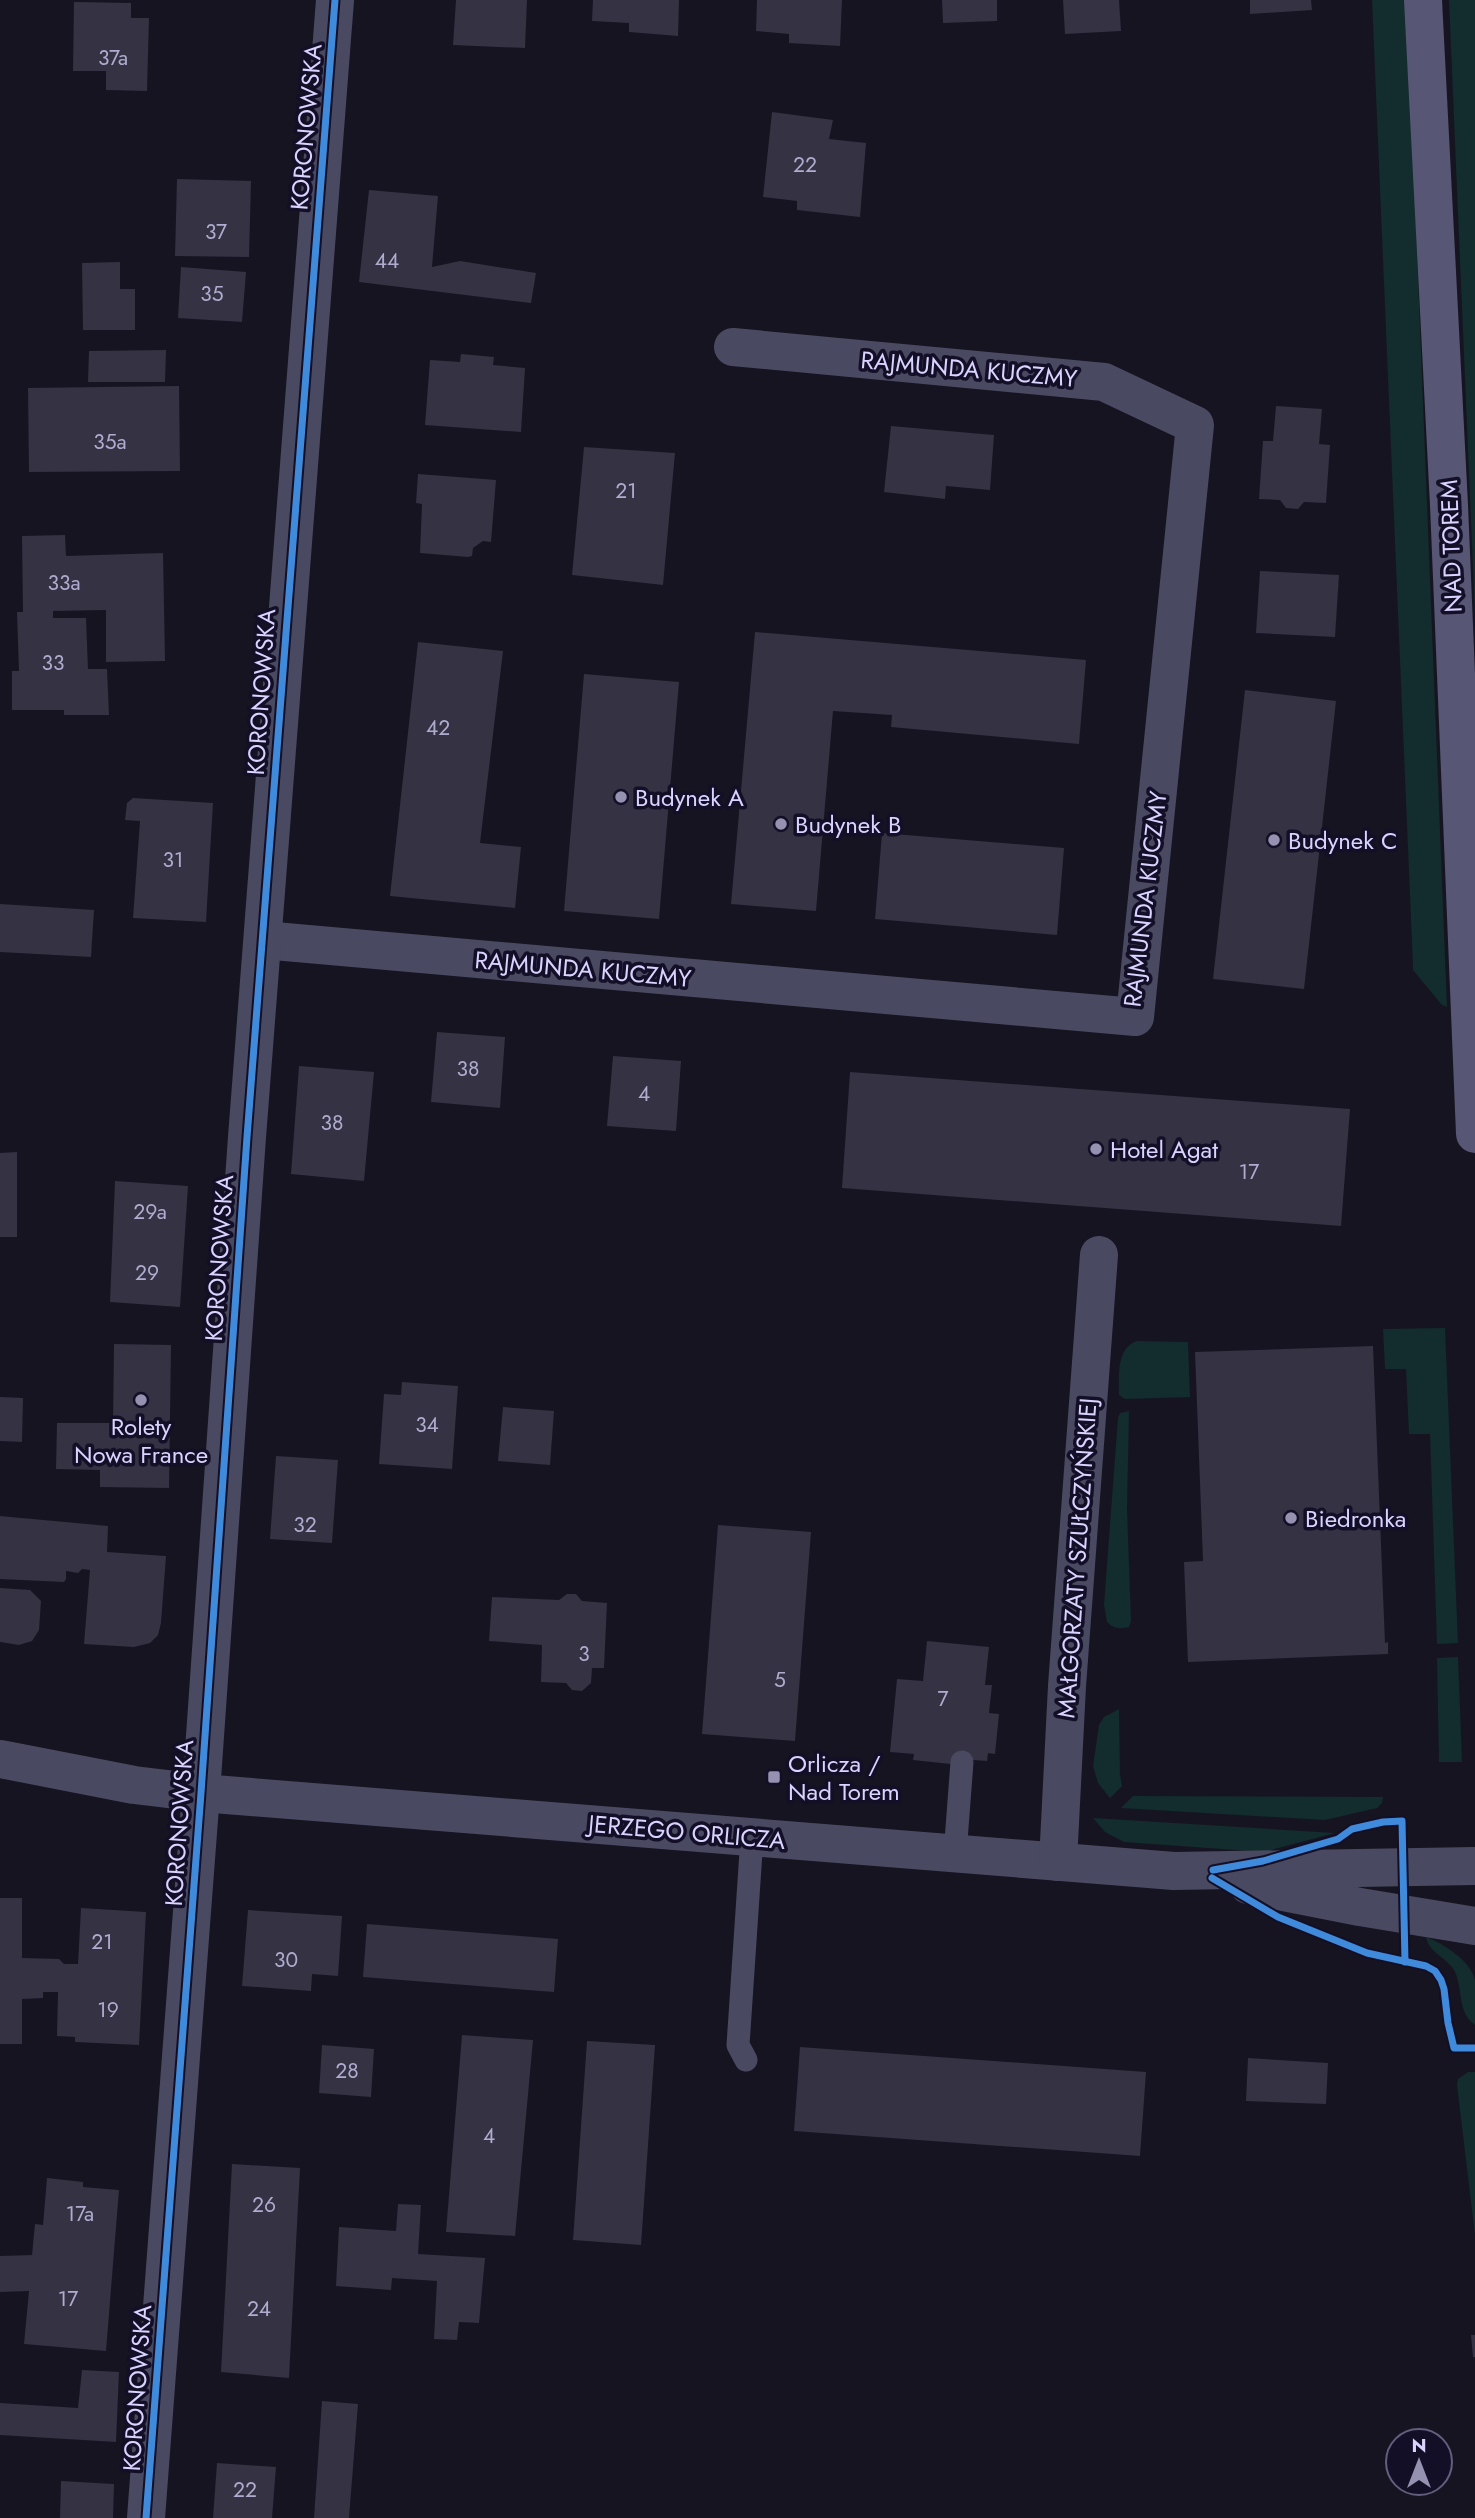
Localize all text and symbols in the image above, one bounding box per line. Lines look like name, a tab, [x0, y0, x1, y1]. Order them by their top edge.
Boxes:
street label: KORONOWSKA	[281, 42, 331, 212]
house number: 37a	[98, 43, 128, 73]
house number: 22	[793, 150, 817, 180]
house number: 37	[205, 217, 227, 247]
house number: 44	[375, 246, 399, 276]
house number: 35	[200, 279, 224, 309]
street label: RAJMUNDA KUCZMY	[859, 342, 1079, 396]
house number: 35a	[93, 427, 127, 457]
house number: 21	[615, 476, 637, 506]
street label: NAD TOREM	[1431, 479, 1471, 613]
house number: 33a	[47, 568, 81, 598]
street label: KORONOWSKA	[238, 607, 284, 776]
house number: 33	[42, 648, 64, 678]
house number: 42	[426, 713, 450, 743]
place label: Budynek A	[635, 780, 744, 815]
street label: RAJMUNDA KUCZMY	[1114, 788, 1176, 1009]
marker: Budynek A	[613, 789, 629, 805]
place label: Budynek B	[795, 807, 901, 842]
marker: Budynek B	[773, 816, 789, 832]
place label: Budynek C	[1288, 823, 1397, 858]
marker: Budynek C	[1266, 832, 1282, 848]
house number: 31	[163, 845, 183, 875]
street label: RAJMUNDA KUCZMY	[473, 942, 693, 996]
house number: 38	[457, 1054, 479, 1084]
house number: 4	[638, 1079, 650, 1109]
house number: 38	[321, 1108, 343, 1138]
place label: Hotel Agat	[1110, 1132, 1218, 1167]
marker: Hotel Agat	[1088, 1141, 1104, 1157]
house number: 17	[1239, 1157, 1259, 1187]
street label: KORONOWSKA	[196, 1173, 242, 1342]
house number: 29a	[133, 1197, 167, 1227]
house number: 29	[135, 1258, 159, 1288]
marker: Rolety Nowa France	[133, 1392, 149, 1408]
street label: MAŁGORZATY SZUŁCZYŃSKIEJ	[1048, 1397, 1106, 1719]
place label: Rolety Nowa France	[74, 1409, 208, 1472]
house number: 34	[415, 1410, 439, 1440]
place label: Biedronka	[1305, 1501, 1406, 1536]
house number: 32	[293, 1510, 317, 1540]
marker: Biedronka	[1283, 1510, 1299, 1526]
house number: 3	[578, 1639, 590, 1669]
house number: 5	[774, 1665, 786, 1695]
house number: 7	[937, 1684, 949, 1714]
street label: KORONOWSKA	[156, 1738, 202, 1907]
place label: Orlicza / Nad Torem	[788, 1746, 900, 1809]
marker: Orlicza / Nad Torem	[766, 1769, 782, 1785]
street label: JERZEGO ORLICZA	[584, 1806, 787, 1858]
house number: 21	[91, 1927, 113, 1957]
house number: 30	[274, 1945, 298, 1975]
house number: 19	[97, 1995, 119, 2025]
house number: 28	[335, 2056, 359, 2086]
house number: 4	[483, 2121, 495, 2151]
house number: 26	[252, 2190, 276, 2220]
house number: 17a	[66, 2199, 94, 2229]
house number: 17	[58, 2284, 78, 2314]
house number: 24	[247, 2294, 271, 2324]
street label: KORONOWSKA	[114, 2303, 160, 2472]
north arrow	[1384, 2427, 1454, 2497]
text: N	[1411, 2432, 1427, 2459]
house number: 22	[233, 2475, 257, 2505]

